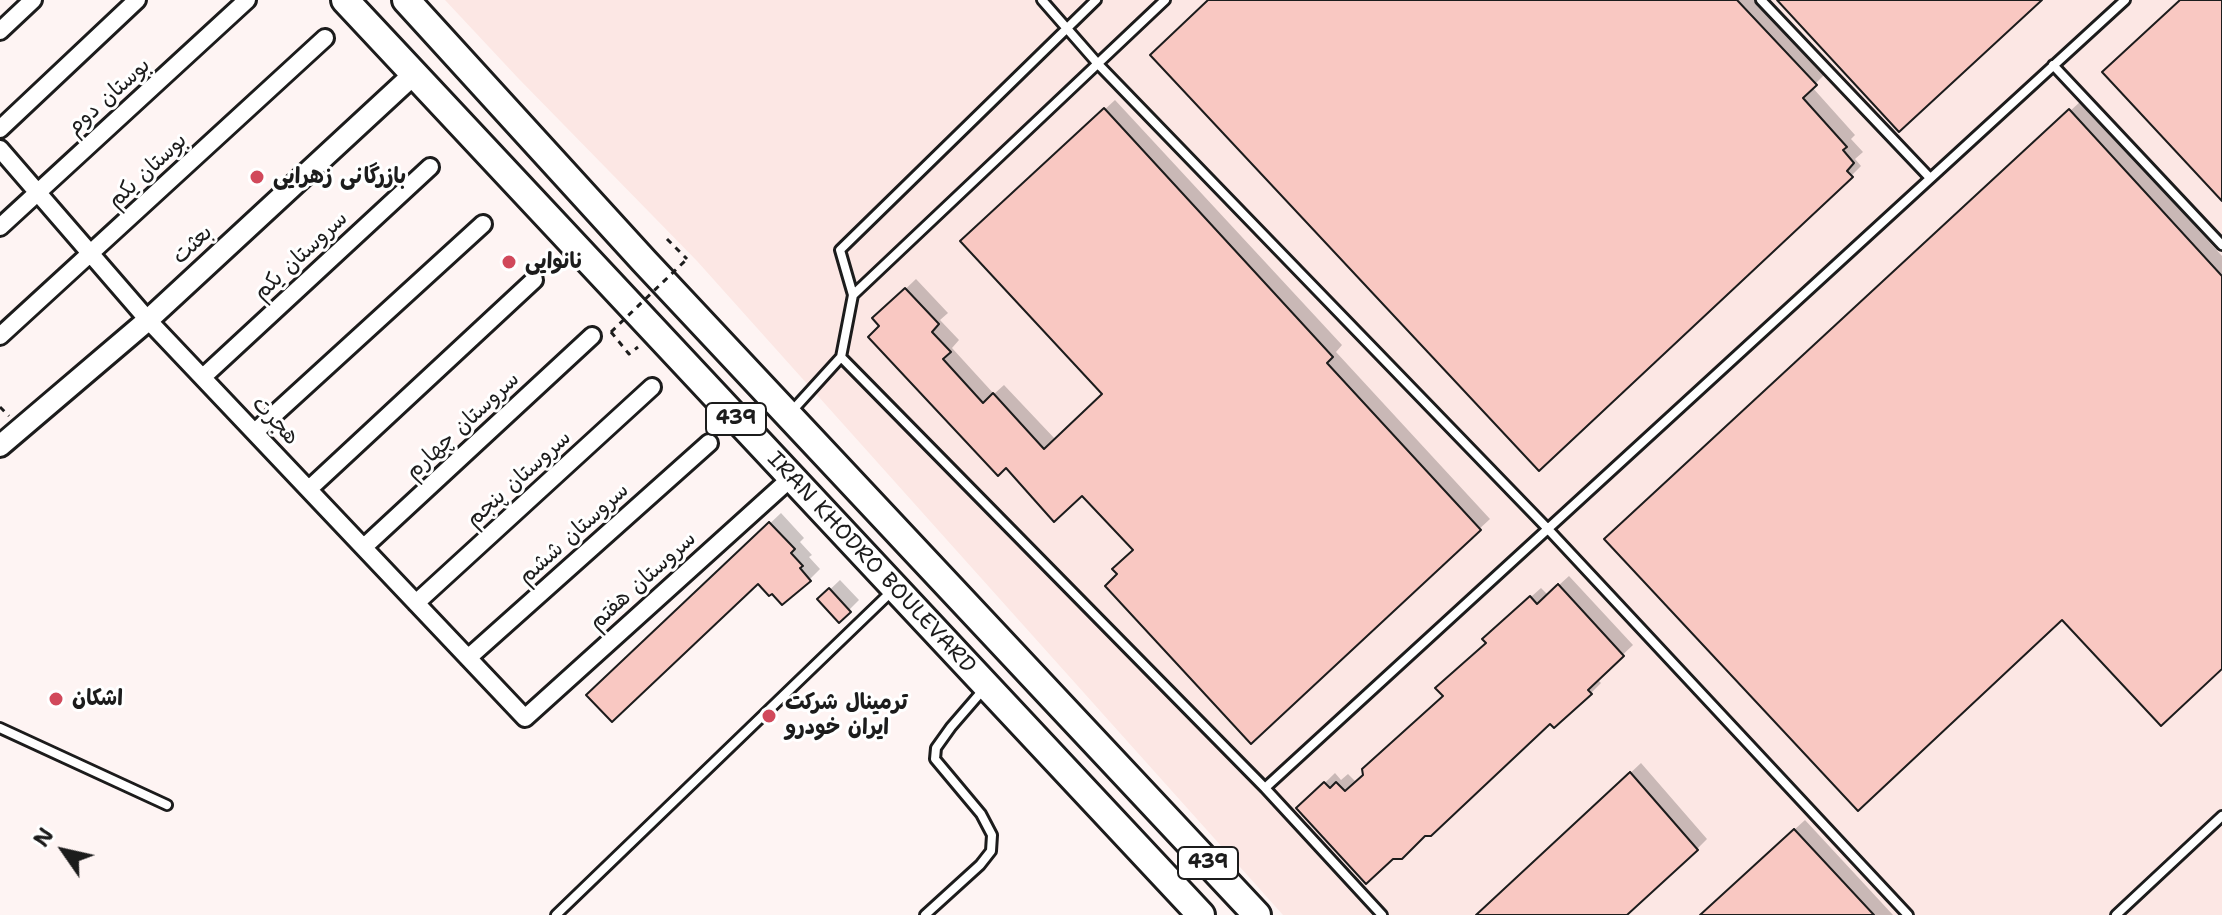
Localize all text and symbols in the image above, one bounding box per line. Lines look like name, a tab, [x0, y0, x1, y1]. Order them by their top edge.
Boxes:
street label: بوستان دوم	[62, 53, 156, 141]
street label: بوستان یکم	[103, 128, 193, 214]
place label: بازرگانی زهرایی	[273, 164, 406, 190]
marker: بازرگانی زهرایی	[248, 168, 266, 186]
street label: سروستان یکم	[248, 206, 354, 306]
street label: بعثت	[167, 220, 219, 270]
place label: نانوایی	[525, 249, 584, 275]
marker: نانوایی	[500, 253, 518, 271]
street label: سروستان چهارم	[401, 367, 525, 485]
street label: هجرت	[246, 391, 304, 451]
road number: 439	[706, 403, 766, 435]
street label: سروستان پنجم	[461, 425, 577, 533]
street label: IRAN KHODRO BOULEVARD	[761, 447, 981, 679]
street label: سروستان ششم	[513, 477, 635, 591]
street label: سروستان هفتم	[584, 526, 702, 636]
place label: اشکان	[72, 686, 123, 712]
marker: اشکان	[47, 690, 65, 708]
place label: ترمینال شرکت ایران خودرو	[785, 690, 908, 742]
marker: ترمینال شرکت ایران خودرو	[760, 707, 778, 725]
north arrow	[24, 811, 104, 891]
text: N	[27, 822, 61, 853]
road number: 439	[1178, 847, 1238, 879]

